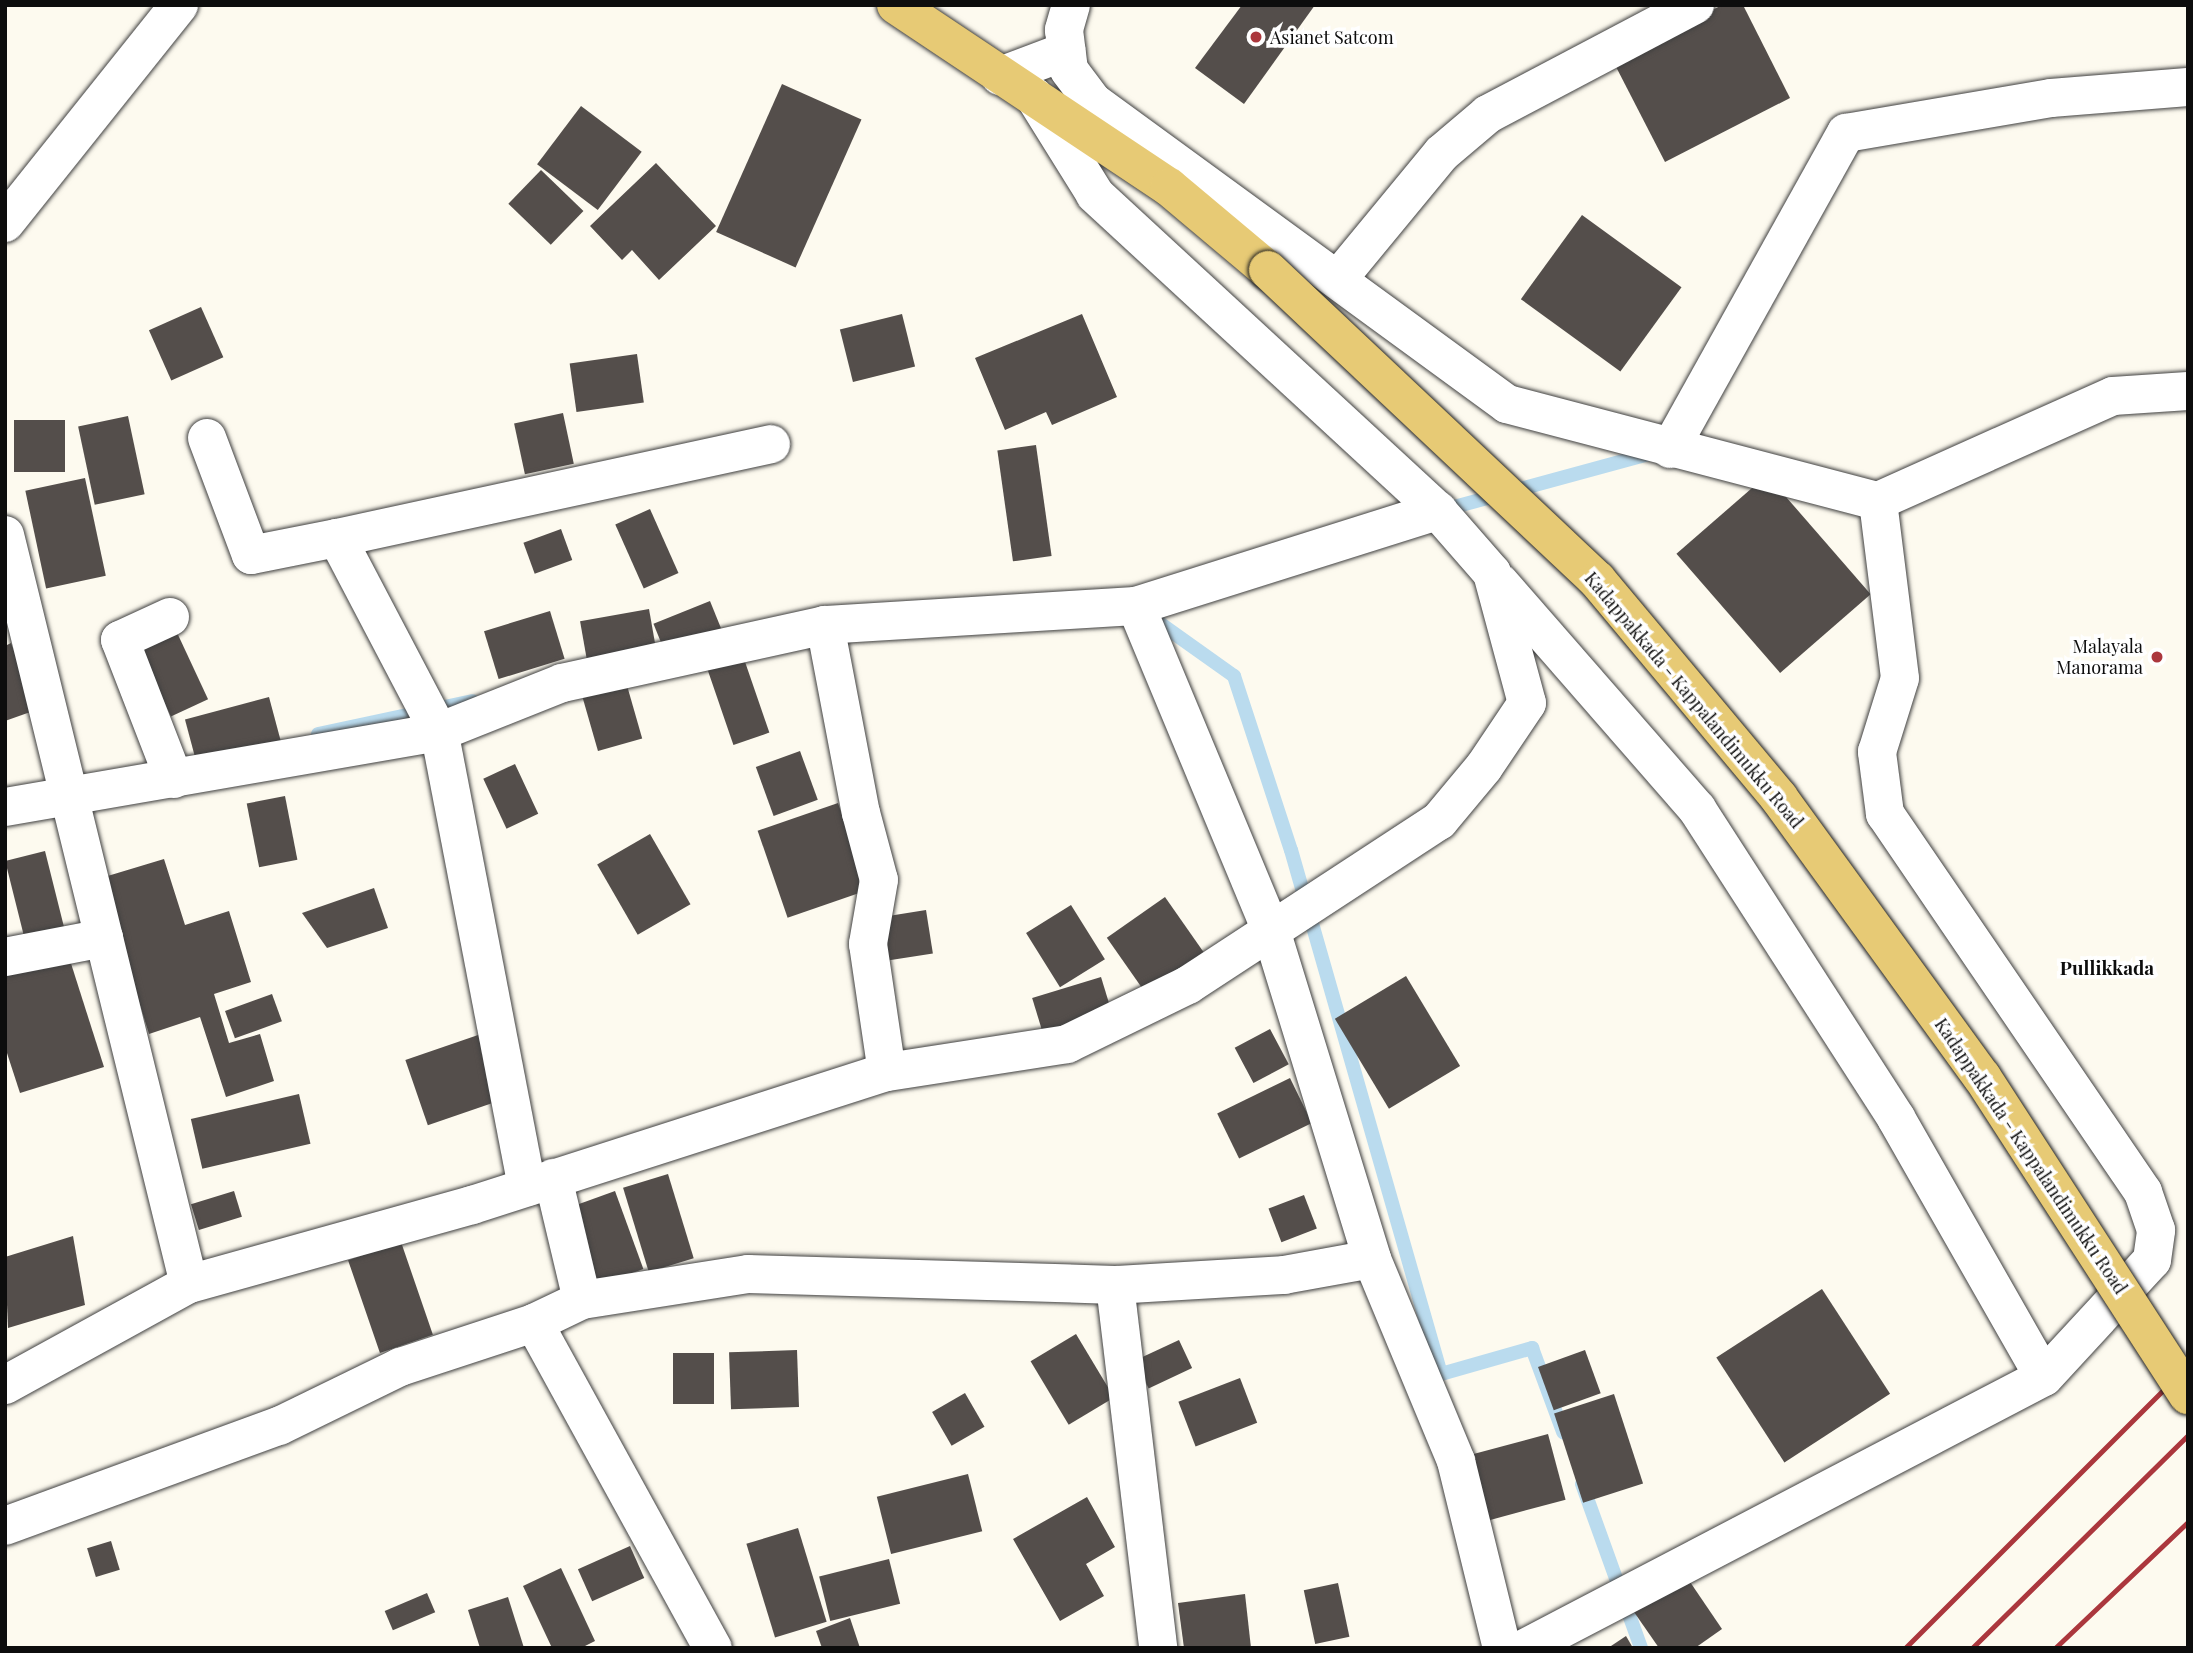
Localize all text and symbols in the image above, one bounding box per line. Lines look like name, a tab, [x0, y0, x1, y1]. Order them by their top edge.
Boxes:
place label: Asianet Satcom	[1270, 26, 1394, 48]
marker: Asianet Satcom	[1248, 29, 1264, 45]
street label: Kadappakkada - Kappalandimukku Road	[1580, 567, 1808, 833]
place label: Malayala Manorama	[2056, 636, 2143, 678]
marker: Malayala Manorama	[2149, 649, 2165, 665]
district label: Pullikkada	[2060, 957, 2154, 979]
street label: Kadappakkada - Kappalandimukku Road	[1930, 1014, 2132, 1298]

